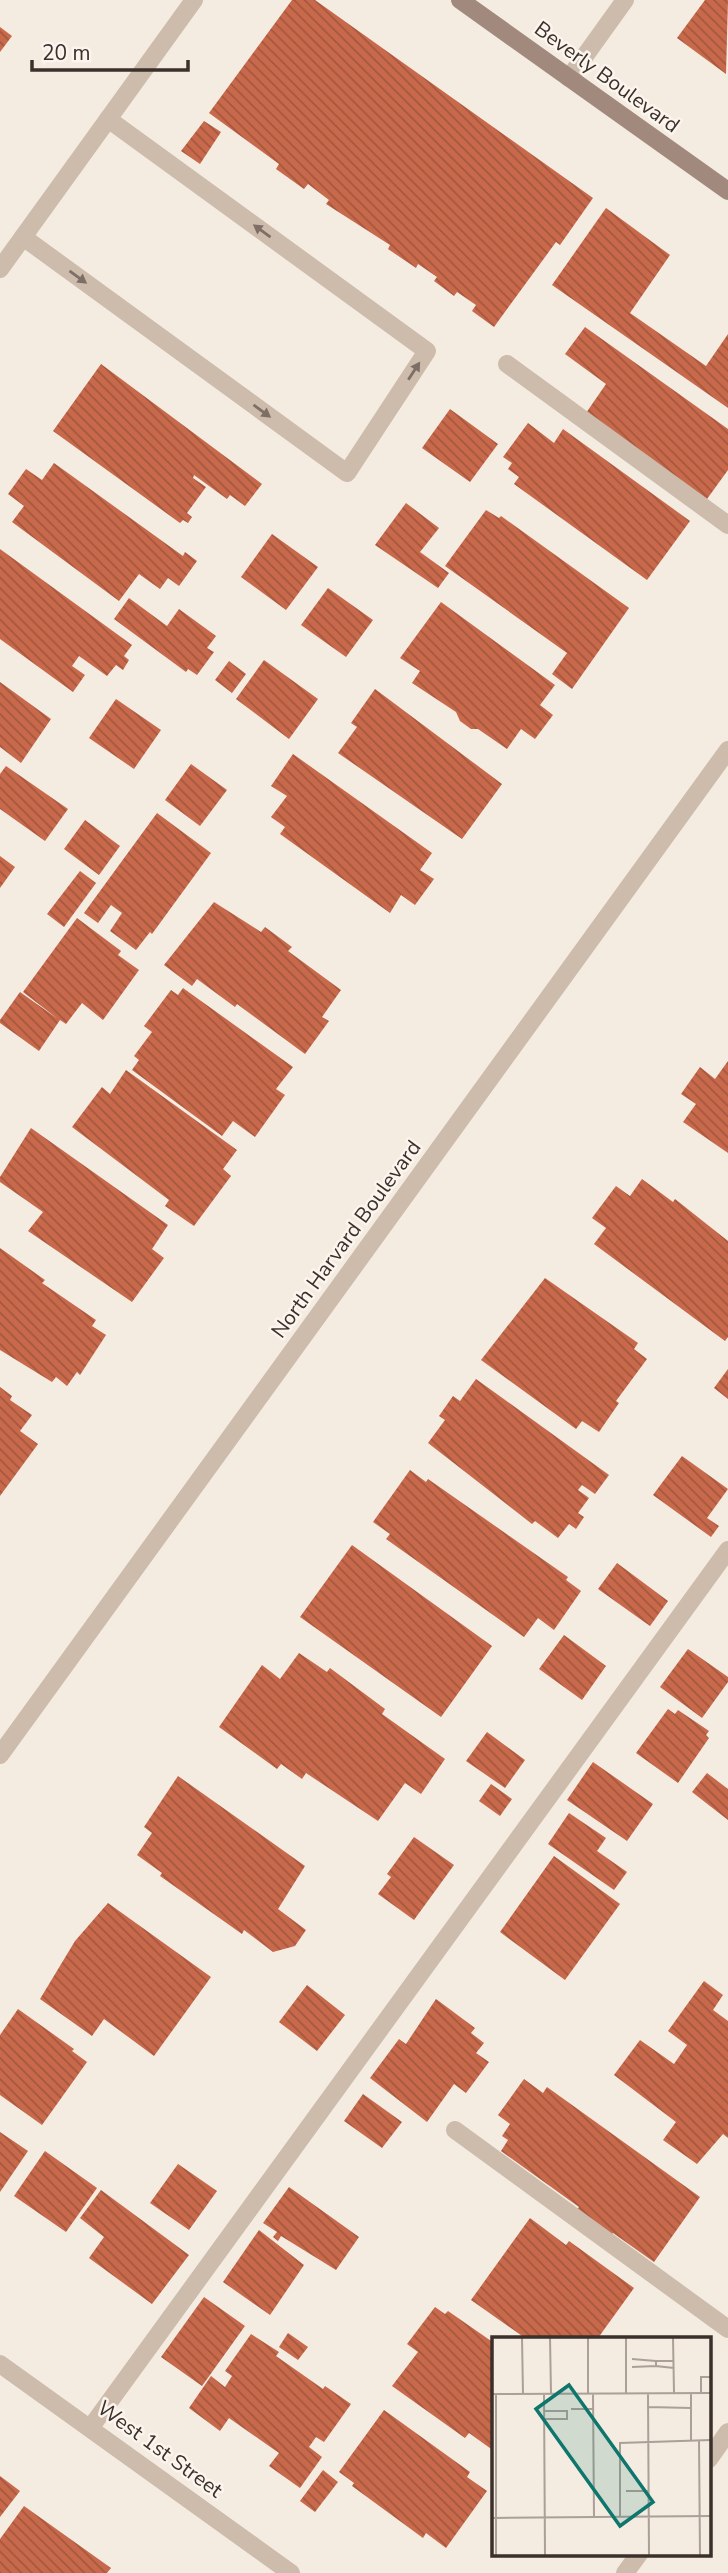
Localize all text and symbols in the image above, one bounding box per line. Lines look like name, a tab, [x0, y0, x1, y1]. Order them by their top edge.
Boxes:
street label: Beverly Boulevard	[529, 15, 685, 139]
scale bar	[32, 28, 187, 72]
text: 20 m	[42, 39, 91, 67]
one-way arrow	[253, 225, 271, 239]
one-way arrow	[69, 270, 87, 284]
one-way arrow	[407, 362, 421, 380]
one-way arrow	[253, 404, 271, 418]
street label: North Harvard Boulevard	[265, 1134, 427, 1344]
inset map	[492, 2337, 710, 2556]
street label: West 1st Street	[92, 2394, 229, 2504]

